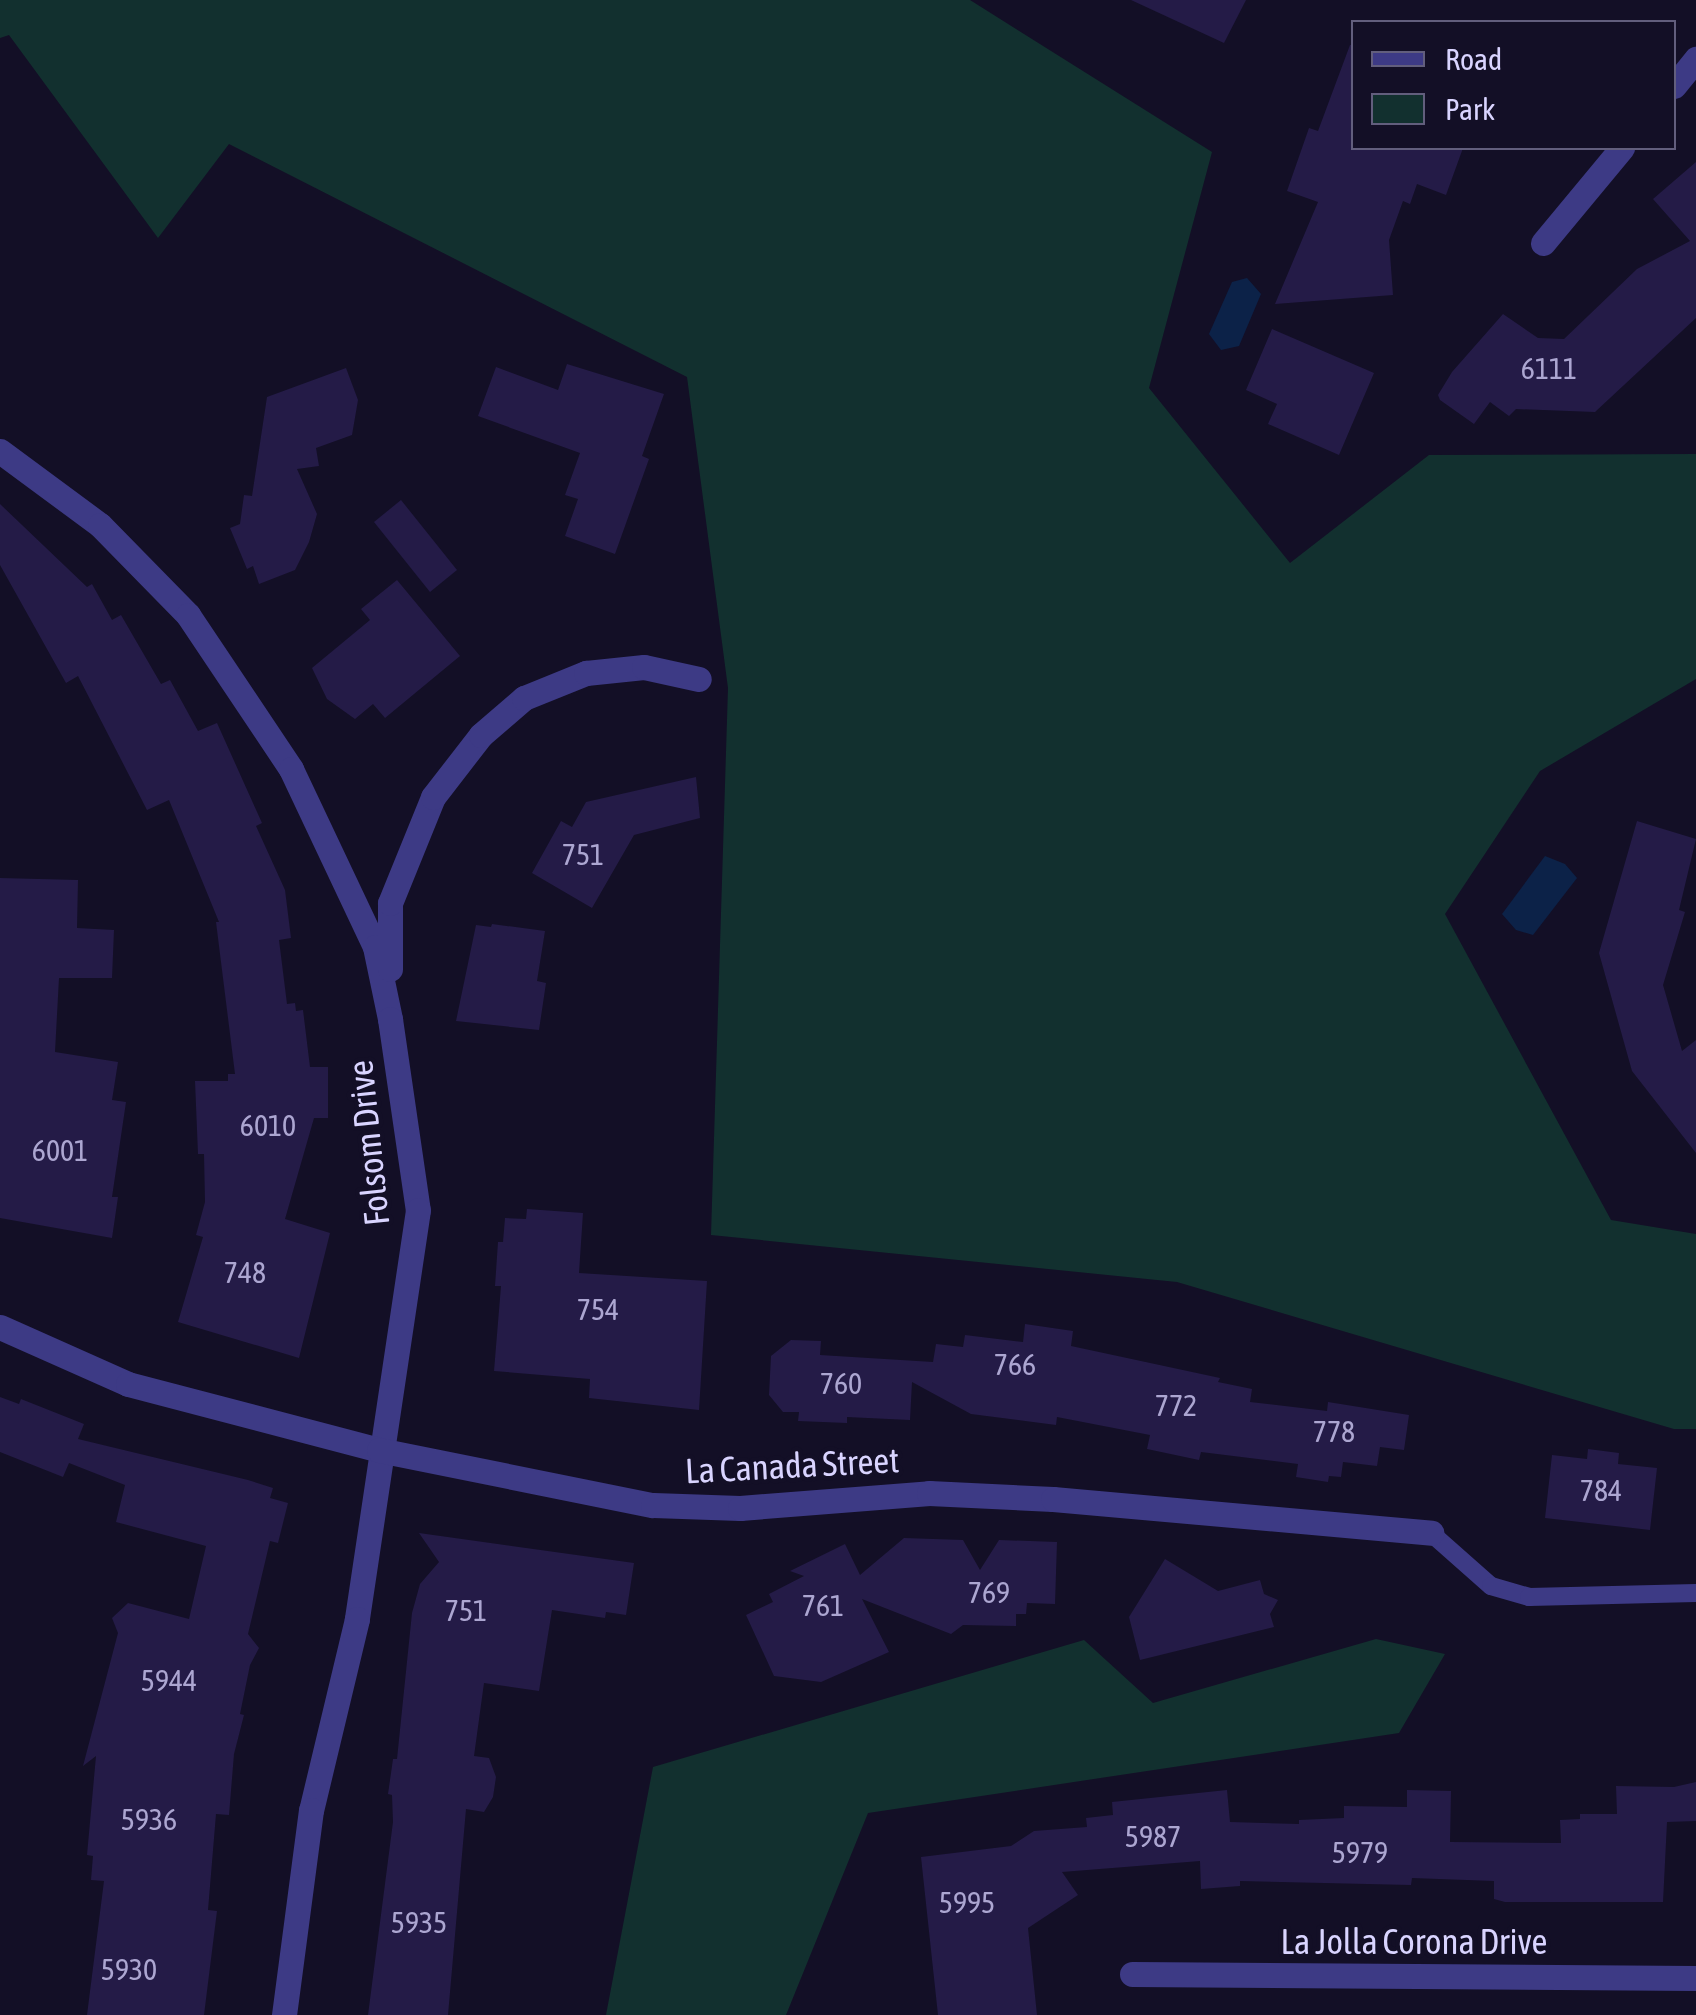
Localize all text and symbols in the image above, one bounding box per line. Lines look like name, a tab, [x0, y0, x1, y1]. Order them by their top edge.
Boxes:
legend	[1351, 20, 1676, 150]
text: Road	[1445, 42, 1502, 76]
text: Park	[1445, 92, 1495, 126]
house number: 6111	[1521, 350, 1577, 386]
house number: 751	[562, 836, 604, 872]
street label: Folsom Drive	[338, 1058, 398, 1228]
house number: 6010	[240, 1107, 296, 1143]
house number: 6001	[32, 1132, 88, 1168]
house number: 748	[224, 1254, 266, 1290]
house number: 754	[577, 1291, 619, 1327]
house number: 766	[994, 1346, 1036, 1382]
house number: 760	[820, 1365, 862, 1401]
house number: 772	[1155, 1387, 1197, 1423]
house number: 778	[1313, 1413, 1355, 1449]
street label: La Canada Street	[684, 1438, 900, 1492]
house number: 784	[1580, 1472, 1622, 1508]
house number: 769	[968, 1574, 1010, 1610]
house number: 761	[802, 1587, 844, 1623]
house number: 751	[445, 1592, 487, 1628]
house number: 5944	[141, 1662, 197, 1698]
house number: 5936	[121, 1801, 177, 1837]
house number: 5987	[1125, 1818, 1181, 1854]
house number: 5979	[1332, 1834, 1388, 1870]
house number: 5995	[939, 1884, 995, 1920]
house number: 5935	[391, 1904, 447, 1940]
street label: La Jolla Corona Drive	[1281, 1920, 1547, 1962]
house number: 5930	[101, 1951, 157, 1987]

